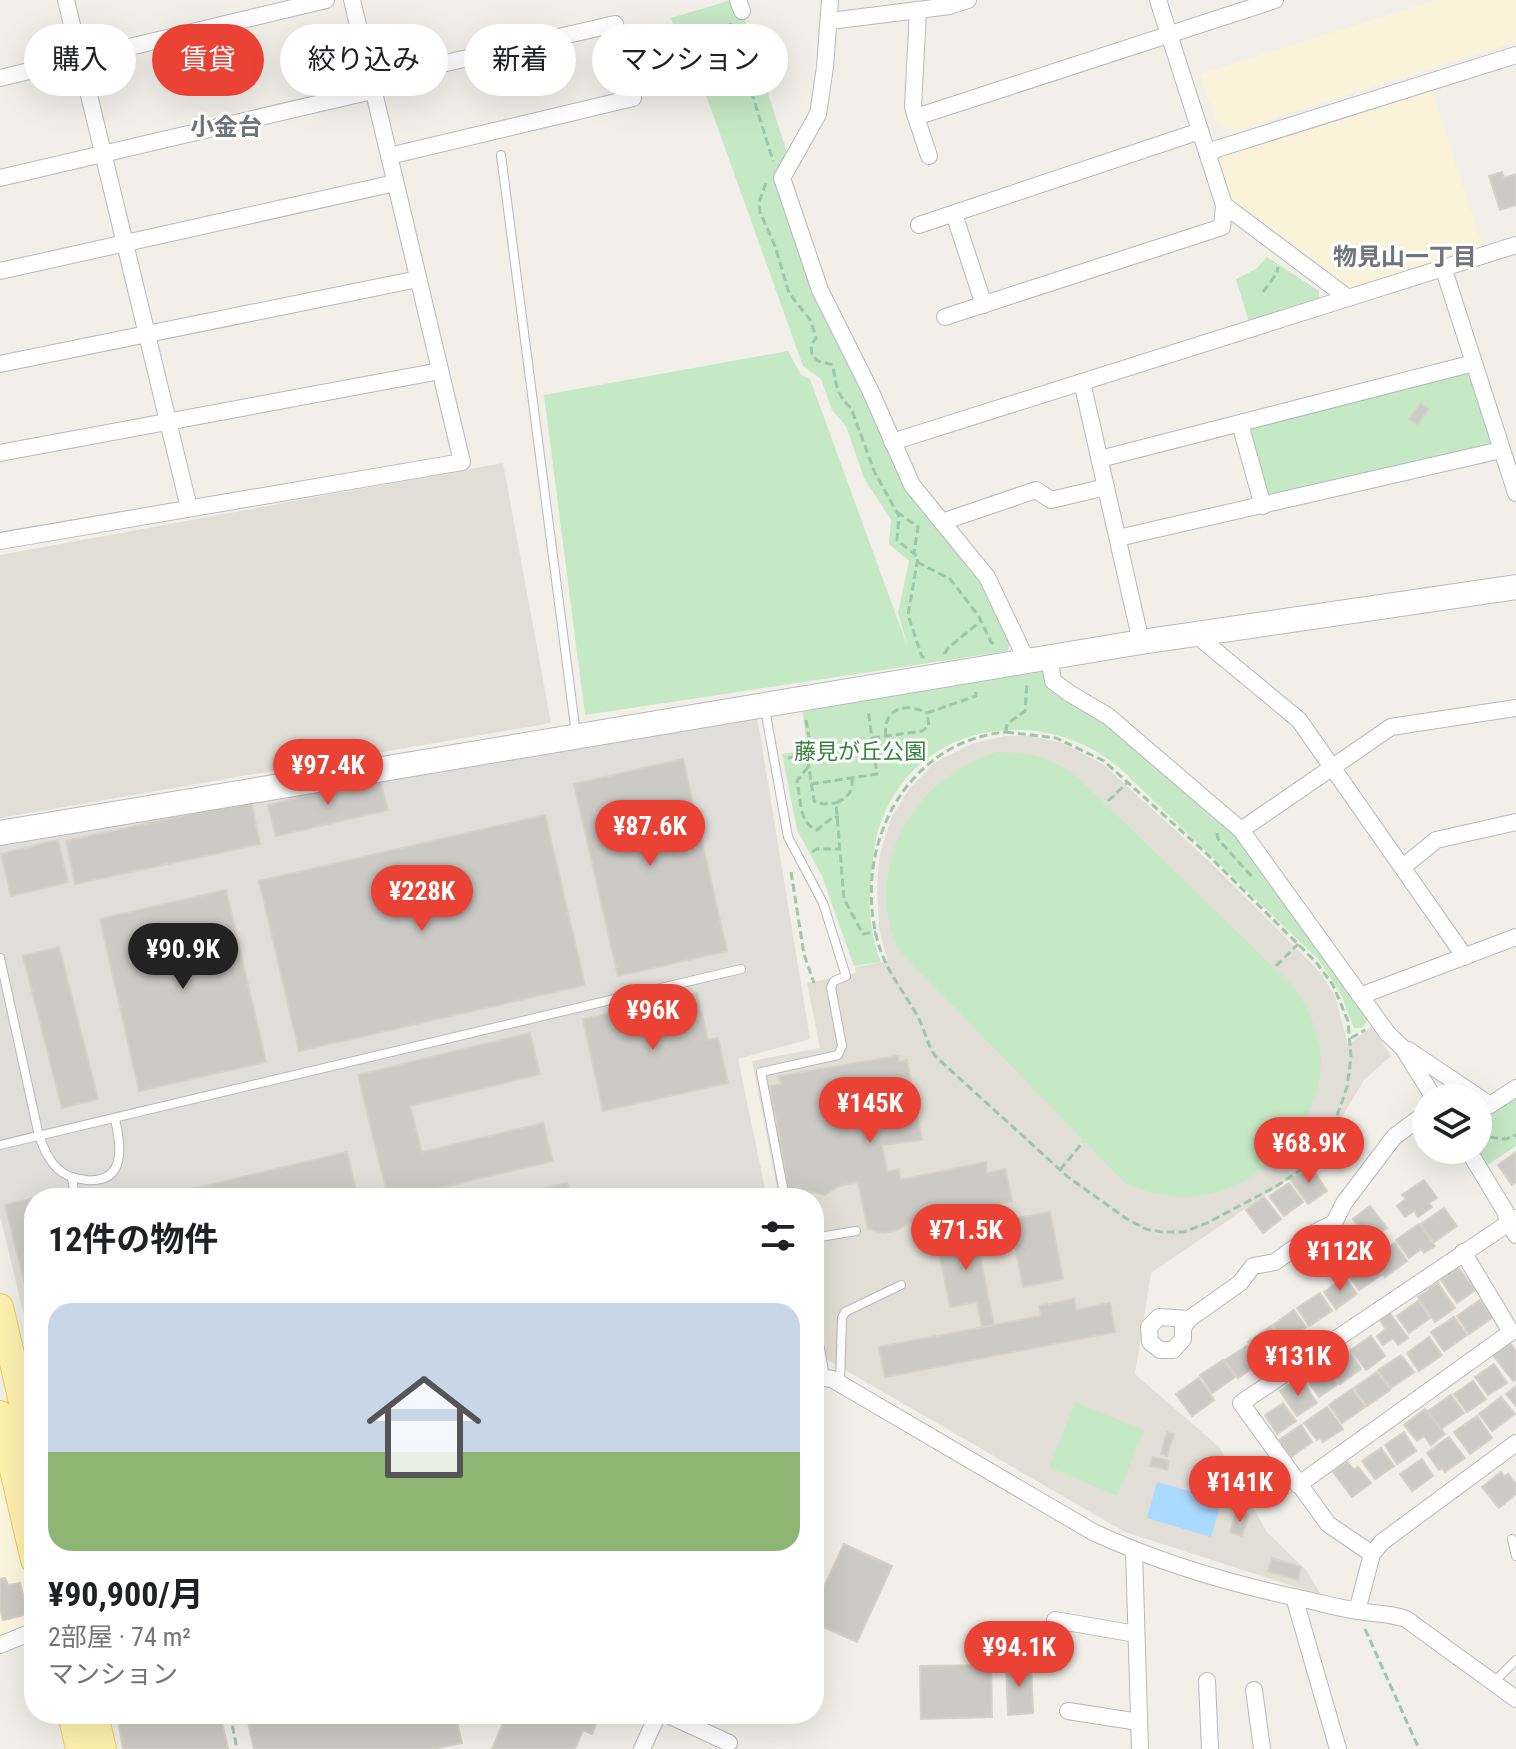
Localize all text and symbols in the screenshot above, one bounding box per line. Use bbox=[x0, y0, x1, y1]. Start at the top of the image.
chip: 購入 bbox=[24, 24, 136, 96]
chip: 賃貸 bbox=[152, 24, 264, 96]
chip: 絞り込み bbox=[280, 24, 448, 96]
chip: 新着 bbox=[464, 24, 576, 96]
chip: マンション bbox=[592, 24, 788, 96]
district label: 小金台 bbox=[190, 113, 262, 141]
district label: 物見山一丁目 bbox=[1333, 243, 1477, 271]
pin: ¥97.4K bbox=[263, 739, 393, 807]
park label: 藤見が丘公園 bbox=[794, 739, 926, 764]
text: ¥97.4K bbox=[291, 750, 365, 780]
pin: ¥87.6K bbox=[585, 800, 715, 868]
text: ¥87.6K bbox=[613, 811, 687, 841]
pin: ¥228K bbox=[366, 865, 478, 933]
text: ¥228K bbox=[389, 876, 455, 906]
pin: ¥90.9K bbox=[118, 923, 248, 991]
text: ¥90.9K bbox=[146, 934, 220, 964]
pin: ¥96K bbox=[606, 984, 700, 1052]
text: ¥96K bbox=[626, 995, 680, 1025]
pin: ¥145K bbox=[814, 1077, 926, 1145]
map controls bbox=[1412, 1084, 1492, 1164]
button: layers bbox=[1412, 1084, 1492, 1164]
text: ¥145K bbox=[837, 1088, 903, 1118]
pin: ¥68.9K bbox=[1244, 1117, 1374, 1185]
text: ¥68.9K bbox=[1272, 1128, 1346, 1158]
pin: ¥71.5K bbox=[901, 1204, 1031, 1272]
icon: filters bbox=[756, 1214, 800, 1258]
text: ¥71.5K bbox=[929, 1215, 1003, 1245]
text: 12件の物件 bbox=[48, 1219, 218, 1259]
pin: ¥112K bbox=[1284, 1225, 1396, 1293]
text: ¥112K bbox=[1307, 1236, 1373, 1266]
pin: ¥131K bbox=[1242, 1330, 1354, 1398]
text: ¥131K bbox=[1265, 1341, 1331, 1371]
icon: home bbox=[352, 1355, 496, 1499]
pin: ¥141K bbox=[1184, 1456, 1296, 1524]
text: ¥141K bbox=[1207, 1467, 1273, 1497]
text: ¥90,900/月 bbox=[48, 1574, 204, 1614]
pin: ¥94.1K bbox=[954, 1621, 1084, 1689]
text: 2部屋 · 74 m² bbox=[48, 1622, 191, 1652]
text: ¥94.1K bbox=[982, 1632, 1056, 1662]
text: マンション bbox=[48, 1659, 178, 1689]

